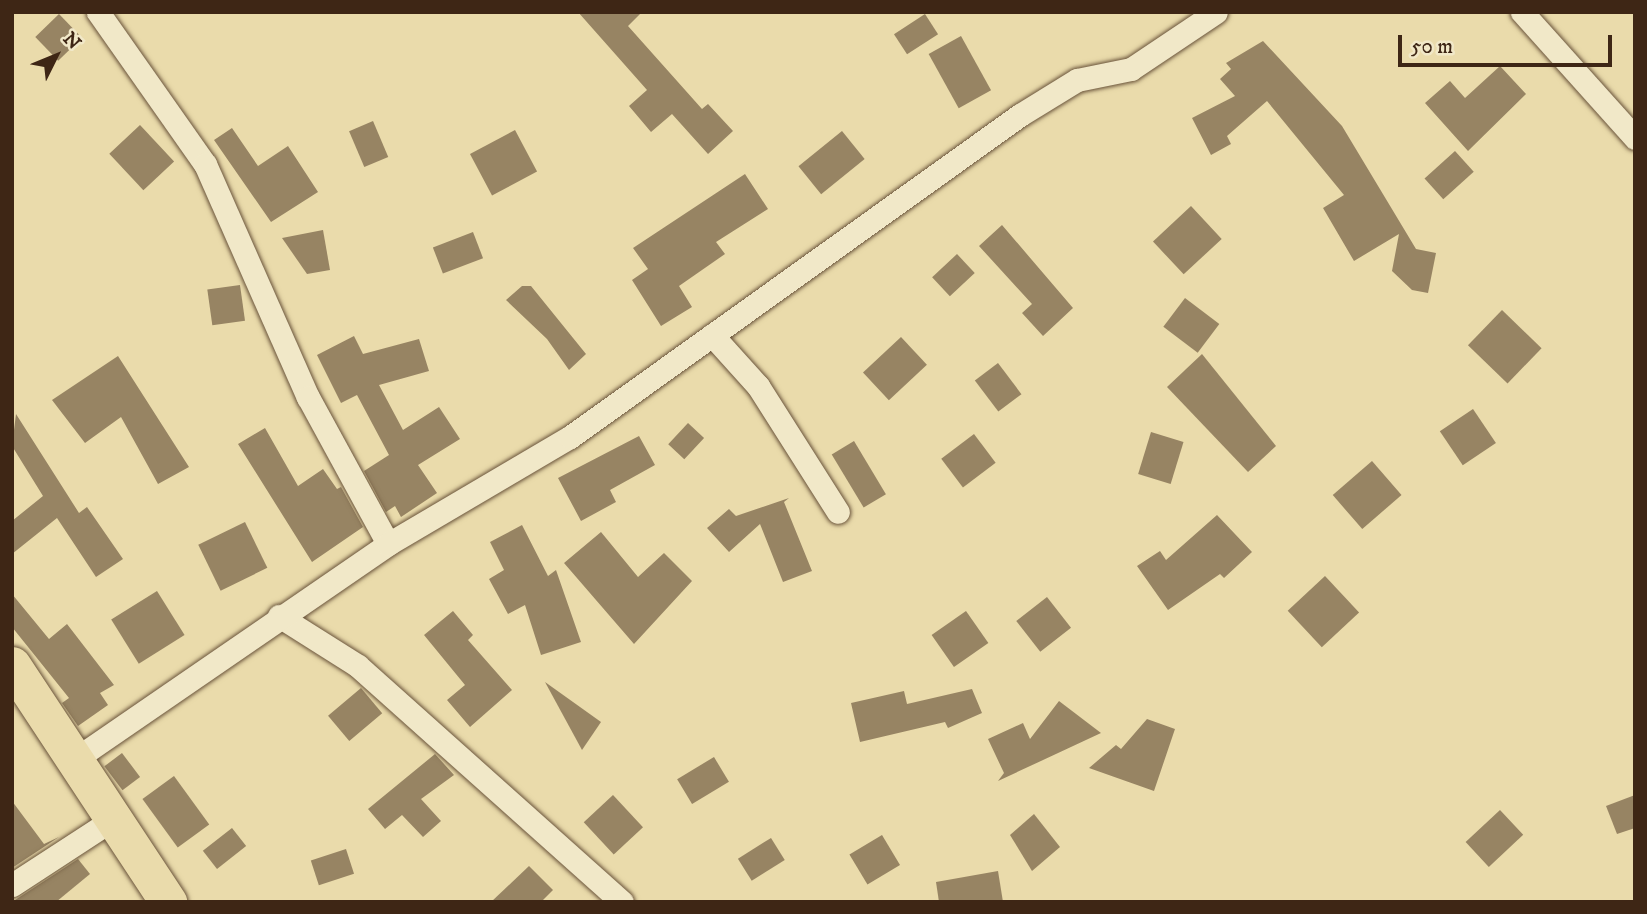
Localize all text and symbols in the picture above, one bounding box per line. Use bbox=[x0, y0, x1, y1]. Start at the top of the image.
north arrow bbox=[21, 21, 91, 91]
scale bar bbox=[1402, 21, 1616, 65]
text: N bbox=[58, 28, 85, 55]
text: 50 m bbox=[1411, 34, 1453, 60]

